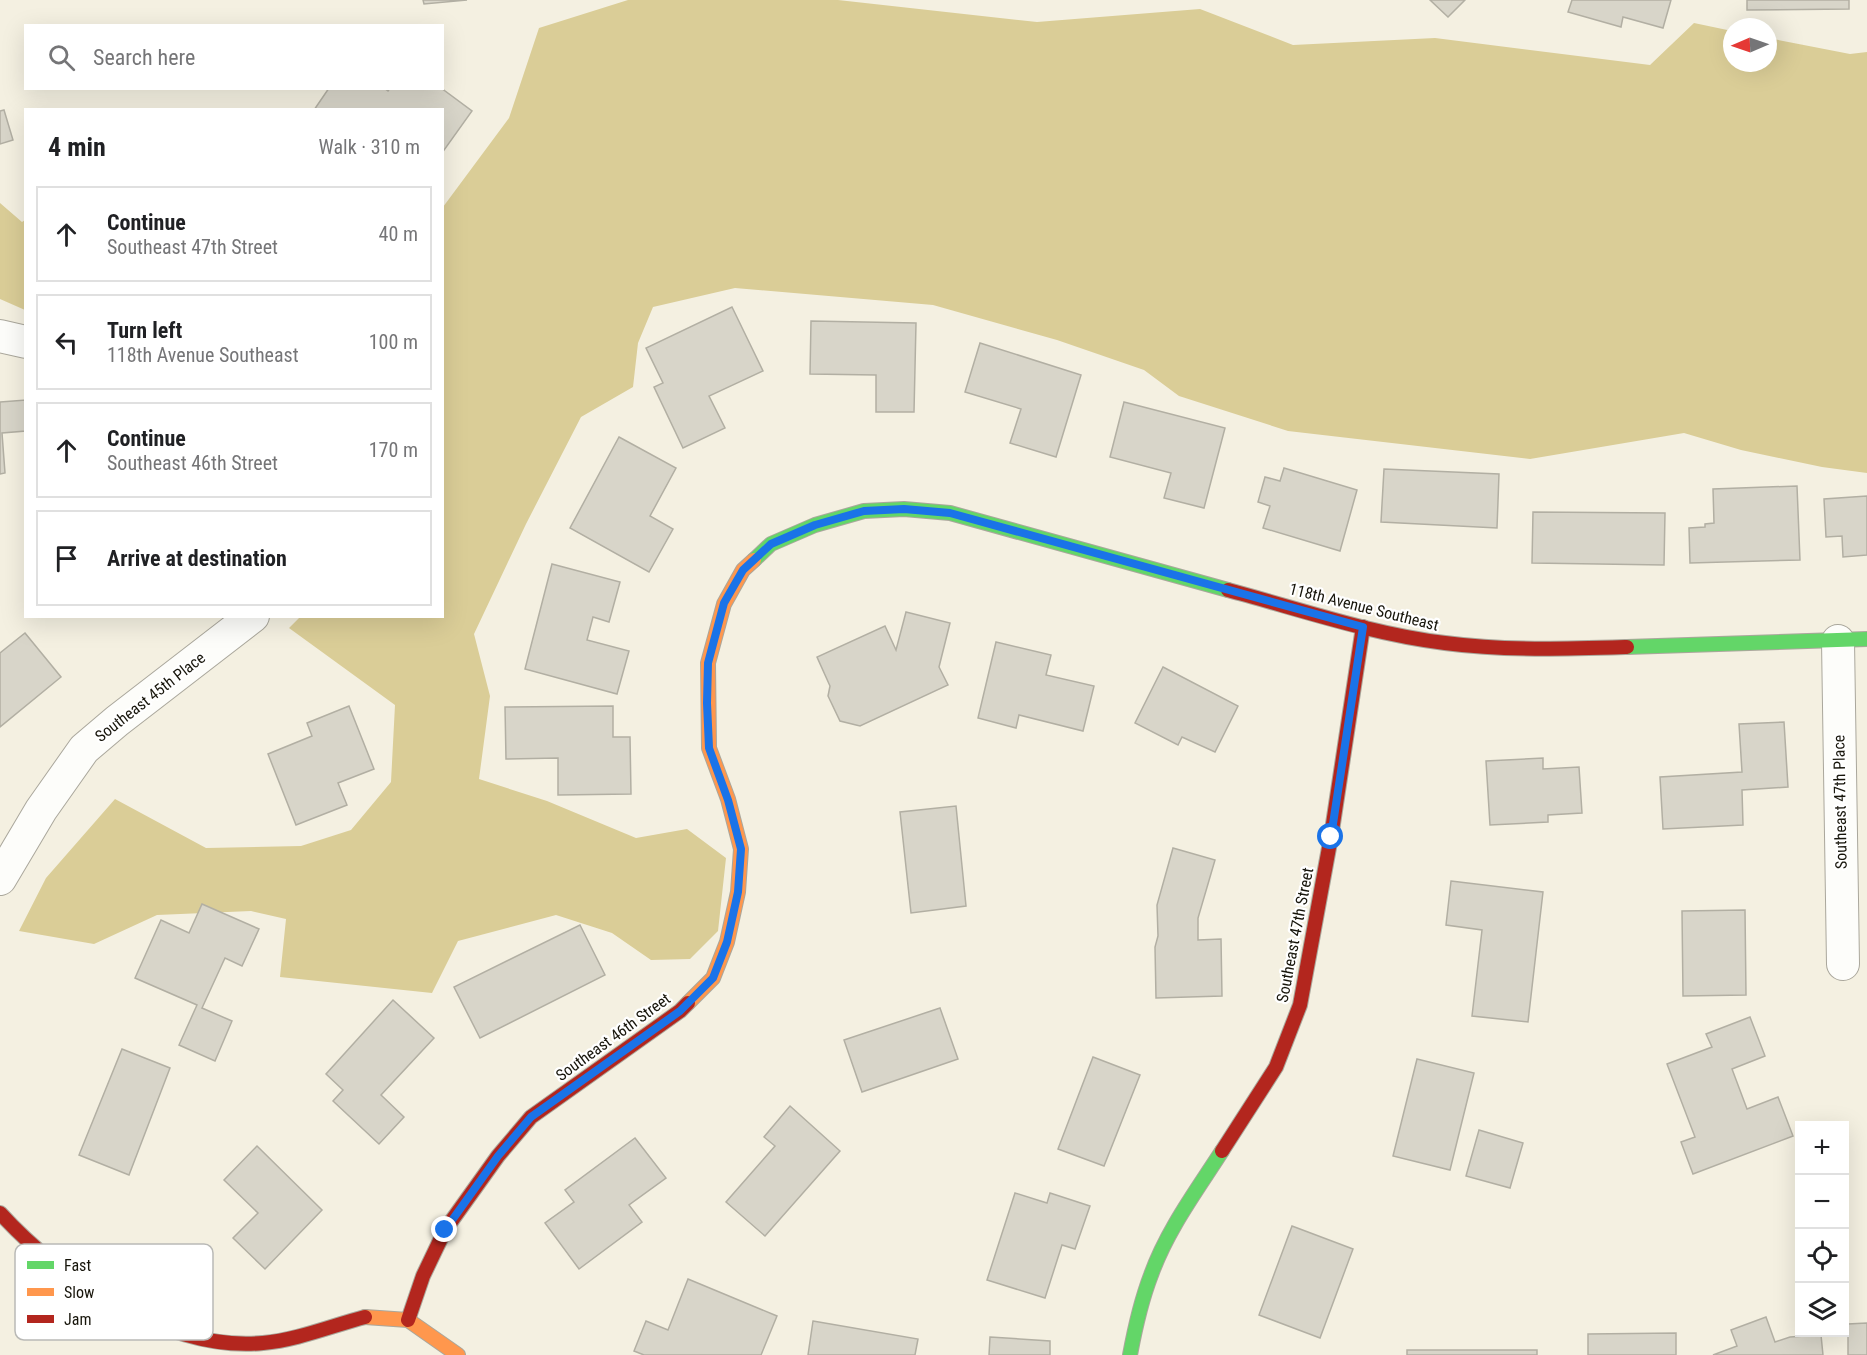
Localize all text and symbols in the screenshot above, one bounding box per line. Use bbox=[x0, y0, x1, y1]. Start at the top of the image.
north arrow bbox=[1723, 18, 1777, 72]
search box bbox=[24, 24, 444, 90]
icon: search bbox=[45, 41, 78, 74]
text: Search here bbox=[93, 45, 195, 70]
text: 4 min bbox=[48, 132, 106, 162]
text: Walk · 310 m bbox=[319, 135, 420, 159]
text: Continue bbox=[107, 210, 186, 235]
icon: ahead bbox=[50, 218, 83, 251]
text: 40 m bbox=[379, 222, 418, 246]
text: Southeast 47th Street bbox=[107, 235, 278, 259]
text: Turn left bbox=[107, 318, 182, 343]
icon: left bbox=[50, 326, 83, 359]
text: 100 m bbox=[369, 330, 418, 354]
text: 118th Avenue Southeast bbox=[107, 343, 299, 367]
text: Continue bbox=[107, 426, 186, 451]
icon: ahead bbox=[50, 434, 83, 467]
text: 170 m bbox=[369, 438, 418, 462]
text: Southeast 46th Street bbox=[107, 451, 278, 475]
icon: arrive bbox=[50, 542, 83, 575]
text: Arrive at destination bbox=[107, 546, 287, 571]
street label: 118th Avenue Southeast bbox=[1287, 579, 1441, 635]
street label: Southeast 45th Place bbox=[91, 648, 209, 746]
street label: Southeast 47th Place bbox=[1829, 735, 1851, 869]
route start bbox=[1317, 823, 1343, 849]
street label: Southeast 47th Street bbox=[1273, 866, 1317, 1004]
street label: Southeast 46th Street bbox=[552, 989, 674, 1085]
map controls bbox=[1795, 1121, 1849, 1337]
button: + bbox=[1795, 1121, 1849, 1175]
button: − bbox=[1795, 1175, 1849, 1229]
route end bbox=[431, 1216, 457, 1242]
button: locate bbox=[1795, 1229, 1849, 1283]
legend bbox=[15, 1244, 213, 1340]
text: Fast bbox=[64, 1256, 91, 1275]
text: Slow bbox=[64, 1283, 94, 1302]
button: layers bbox=[1795, 1283, 1849, 1337]
text: Jam bbox=[64, 1310, 91, 1329]

